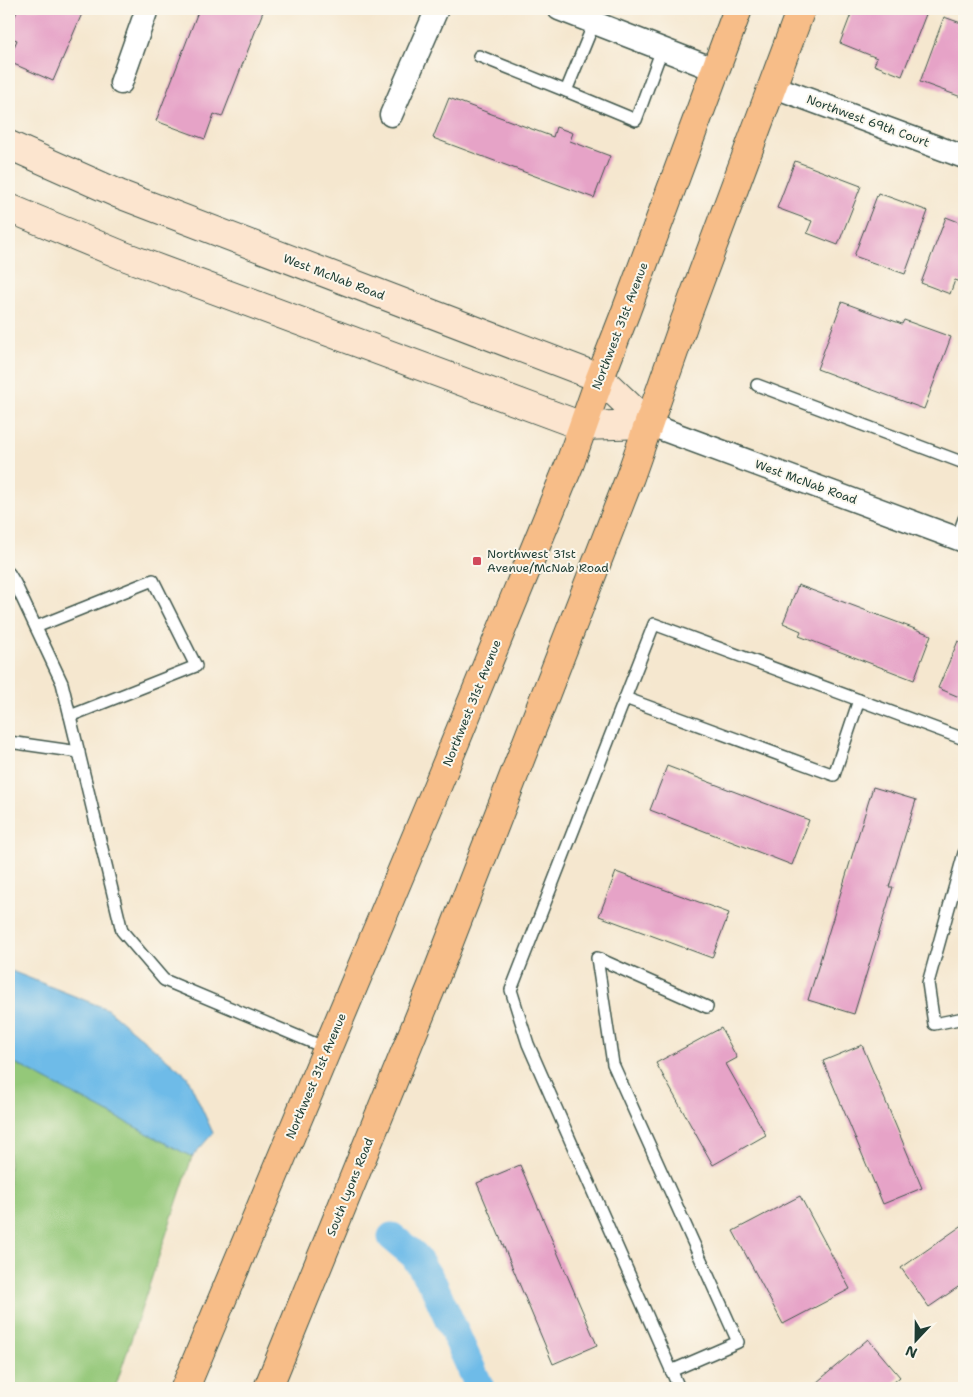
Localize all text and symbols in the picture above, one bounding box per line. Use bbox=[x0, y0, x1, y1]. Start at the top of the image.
street label: Northwest 69th Court bbox=[804, 91, 932, 151]
street label: West McNab Road bbox=[281, 250, 388, 304]
street label: Northwest 31st Avenue bbox=[588, 260, 652, 392]
street label: West McNab Road bbox=[753, 456, 860, 508]
place label: Northwest 31st Avenue/McNab Road bbox=[487, 546, 609, 576]
marker: Northwest 31st Avenue/McNab Road bbox=[471, 555, 483, 567]
street label: Northwest 31st Avenue bbox=[439, 637, 505, 769]
street label: Northwest 31st Avenue bbox=[282, 1010, 350, 1141]
street label: South Lyons Road bbox=[323, 1135, 377, 1239]
north arrow bbox=[890, 1314, 940, 1364]
text: N bbox=[903, 1342, 920, 1362]

